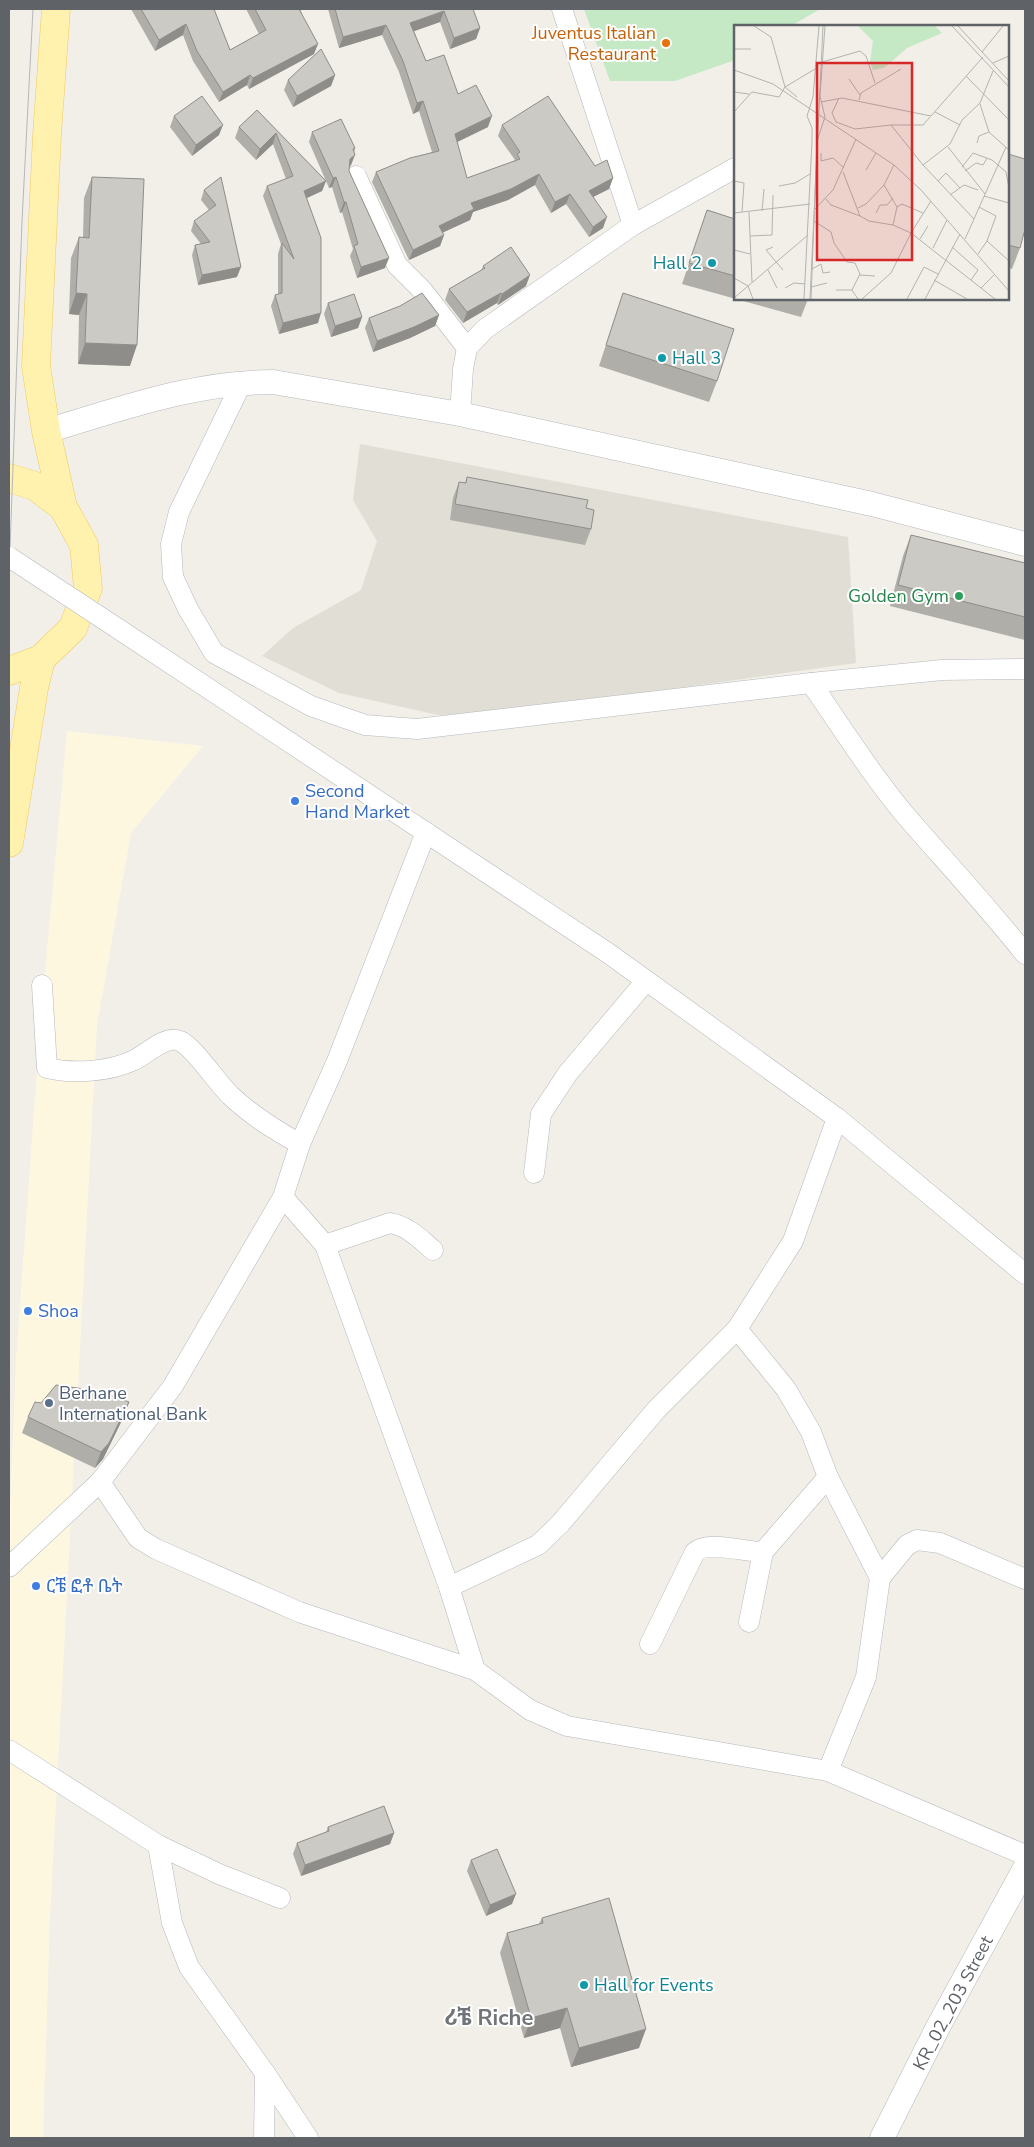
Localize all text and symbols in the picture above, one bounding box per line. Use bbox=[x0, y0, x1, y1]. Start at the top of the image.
place label: Juventus Italian Restaurant bbox=[531, 21, 657, 66]
inset map bbox=[734, 25, 1009, 300]
marker: Juventus Italian Restaurant bbox=[660, 37, 672, 49]
place label: Hall 2 bbox=[653, 251, 702, 275]
marker: Hall 2 bbox=[706, 257, 718, 269]
place label: Hall 3 bbox=[672, 346, 721, 370]
marker: Hall 3 bbox=[656, 352, 668, 364]
place label: Golden Gym bbox=[848, 584, 949, 608]
marker: Golden Gym bbox=[953, 590, 965, 602]
place label: Second Hand Market bbox=[305, 779, 410, 824]
marker: Second Hand Market bbox=[289, 795, 301, 807]
place label: Shoa bbox=[38, 1299, 79, 1323]
marker: Shoa bbox=[22, 1305, 34, 1317]
place label: Berhane International Bank bbox=[59, 1381, 208, 1426]
marker: Berhane International Bank bbox=[43, 1397, 55, 1409]
place label: ርቼ ፎቶ ቤት bbox=[46, 1574, 123, 1598]
marker: ርቼ ፎቶ ቤት bbox=[30, 1580, 42, 1592]
street label: KR_02_203 Street bbox=[907, 1931, 999, 2074]
place label: Hall for Events bbox=[594, 1973, 714, 1997]
marker: Hall for Events bbox=[578, 1979, 590, 1991]
district label: ሪቼ Riche bbox=[445, 2003, 533, 2033]

